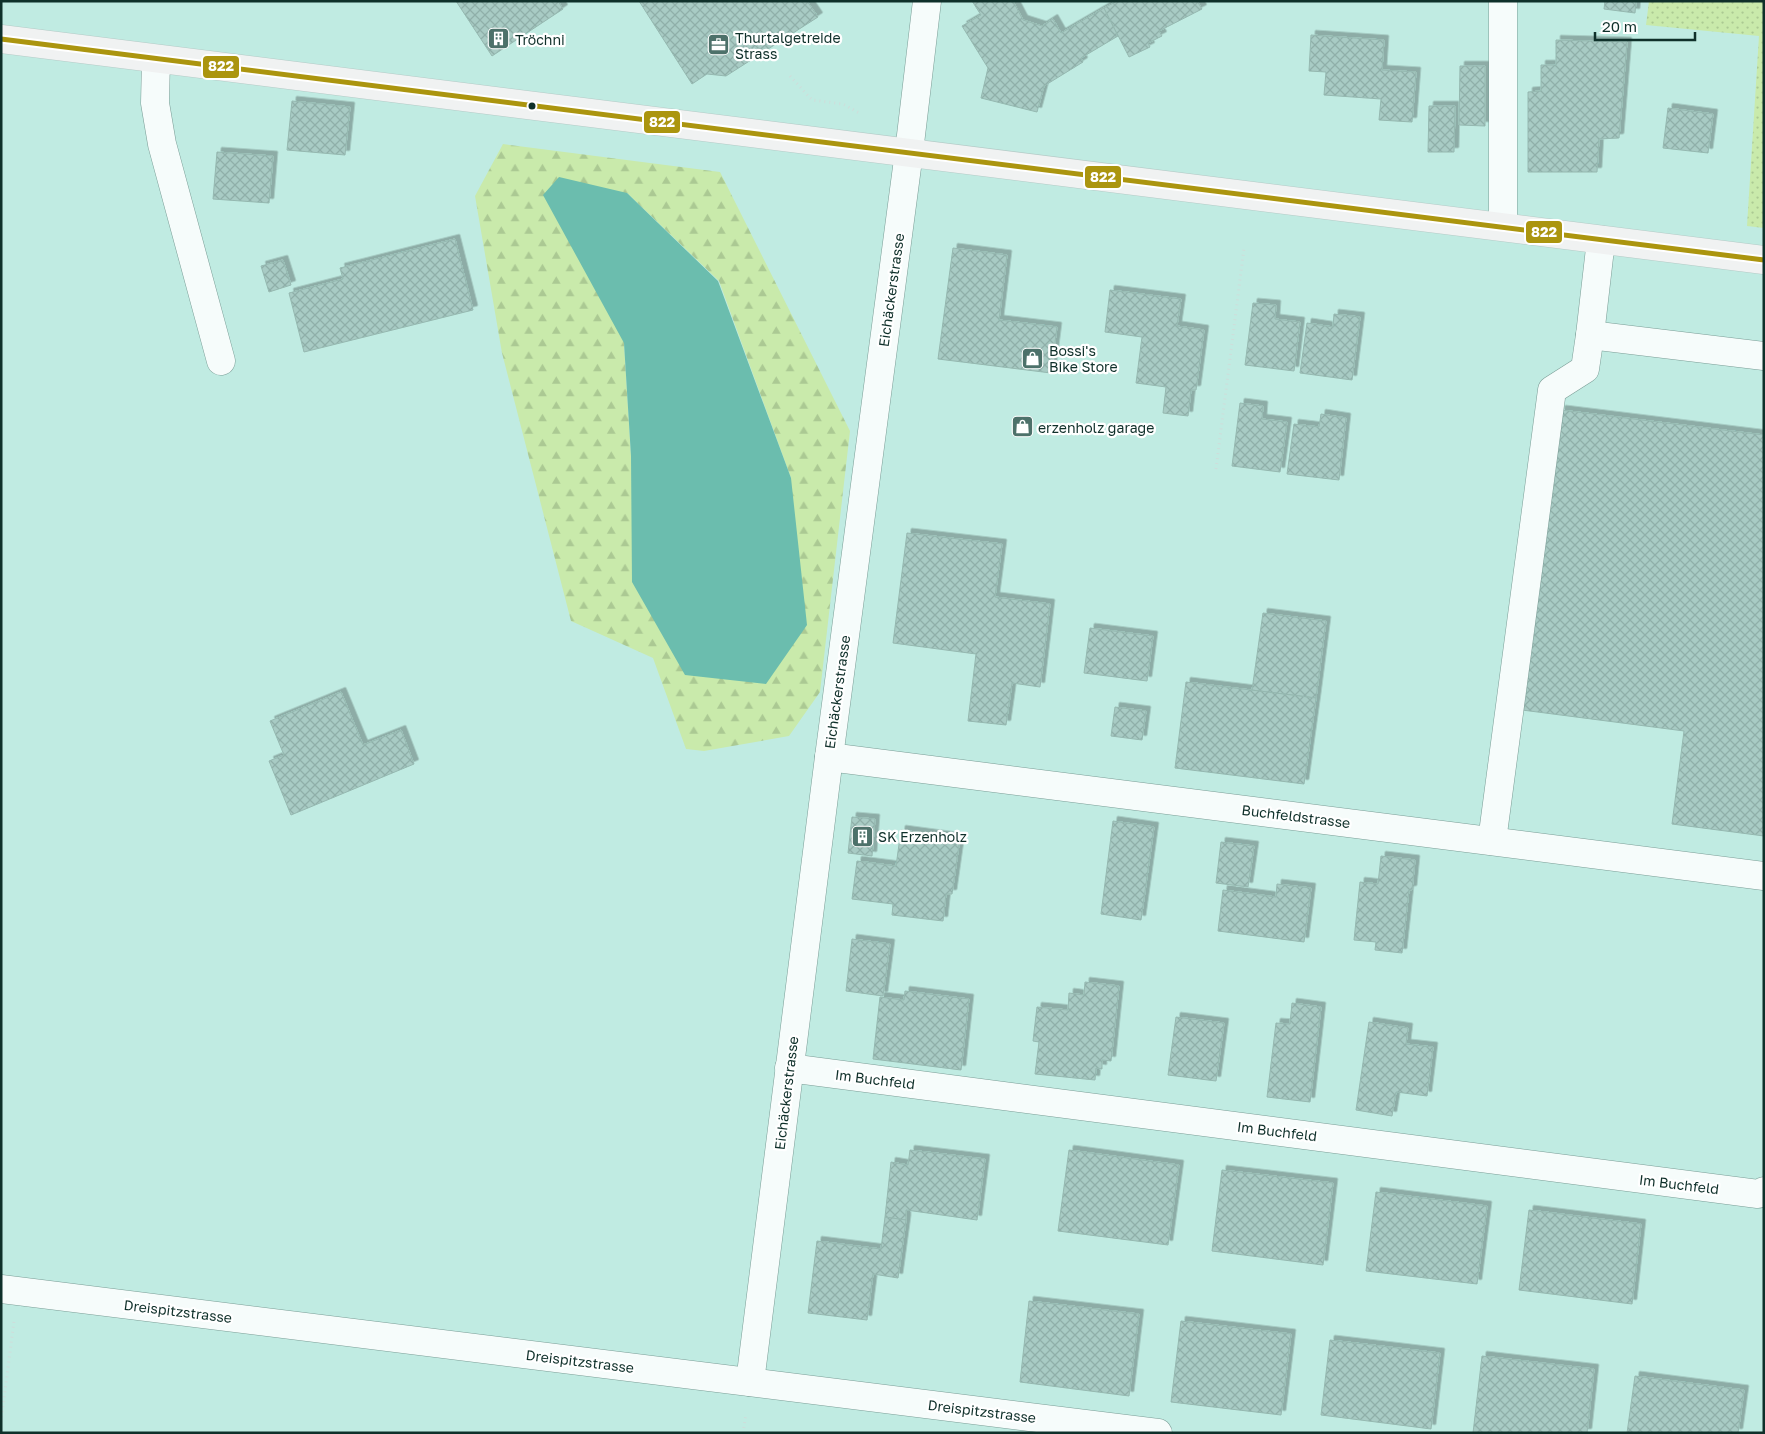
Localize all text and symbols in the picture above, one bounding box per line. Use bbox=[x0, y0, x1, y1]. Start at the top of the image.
scale bar bbox=[1595, 10, 1695, 42]
text: 20 m bbox=[1602, 17, 1637, 35]
building icon: Tröchni bbox=[487, 27, 511, 51]
place label: Thurtalgetreide Strass bbox=[735, 29, 841, 62]
place label: Tröchni bbox=[515, 31, 565, 48]
office icon: Thurtalgetreide Strass bbox=[707, 33, 731, 57]
line badge: 822 bbox=[202, 55, 240, 79]
text: 822 bbox=[208, 57, 234, 74]
unlabelled marker bbox=[527, 101, 537, 111]
line badge: 822 bbox=[643, 110, 681, 134]
text: 822 bbox=[649, 113, 675, 130]
line badge: 822 bbox=[1084, 165, 1122, 189]
text: 822 bbox=[1090, 168, 1116, 185]
line badge: 822 bbox=[1525, 220, 1563, 244]
text: 822 bbox=[1531, 223, 1557, 240]
street label: Eichäckerstrasse bbox=[875, 232, 907, 348]
place label: Bossi's Bike Store bbox=[1049, 342, 1118, 375]
shop icon: Bossi's Bike Store bbox=[1021, 346, 1045, 370]
shop icon: erzenholz garage bbox=[1010, 415, 1034, 439]
place label: erzenholz garage bbox=[1038, 419, 1154, 436]
street label: Eichäckerstrasse bbox=[821, 634, 853, 750]
street label: Buchfeldstrasse bbox=[1241, 801, 1351, 831]
building icon: SK Erzenholz bbox=[850, 824, 874, 848]
place label: SK Erzenholz bbox=[878, 828, 967, 845]
street label: Eichäckerstrasse bbox=[771, 1035, 801, 1151]
street label: Im Buchfeld bbox=[834, 1066, 916, 1092]
street label: Im Buchfeld bbox=[1236, 1118, 1318, 1144]
street label: Im Buchfeld bbox=[1638, 1171, 1720, 1197]
street label: Dreispitzstrasse bbox=[123, 1296, 233, 1326]
street label: Dreispitzstrasse bbox=[525, 1346, 635, 1376]
street label: Dreispitzstrasse bbox=[927, 1396, 1037, 1426]

